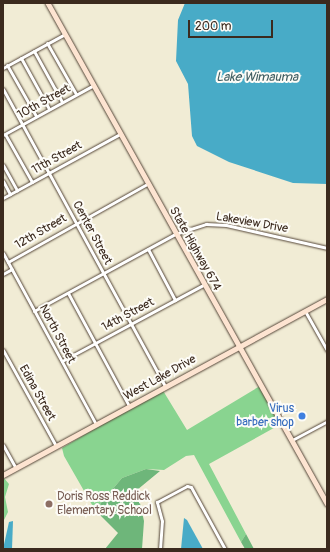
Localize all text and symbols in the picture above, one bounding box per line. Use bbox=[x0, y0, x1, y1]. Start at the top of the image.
scale bar bbox=[190, 12, 275, 38]
text: 200 m bbox=[195, 19, 231, 34]
water label: Lake Wimauma bbox=[216, 69, 298, 85]
street label: 10th Street bbox=[15, 82, 73, 122]
street label: 11th Street bbox=[29, 138, 85, 178]
street label: Center Street bbox=[69, 199, 115, 267]
street label: State Highway 674 bbox=[166, 205, 224, 293]
street label: Lakeview Drive bbox=[215, 210, 289, 236]
street label: 12th Street bbox=[13, 212, 69, 252]
street label: 14th Street bbox=[99, 295, 157, 335]
street label: North Street bbox=[36, 302, 78, 366]
street label: West Lake Drive bbox=[121, 352, 199, 404]
street label: Edina Street bbox=[16, 363, 58, 423]
place label: Virus barber shop bbox=[236, 402, 294, 430]
marker: Virus barber shop bbox=[297, 411, 307, 421]
place label: Doris Ross Reddick Elementary School bbox=[57, 490, 152, 518]
marker: Doris Ross Reddick Elementary School bbox=[44, 499, 54, 509]

